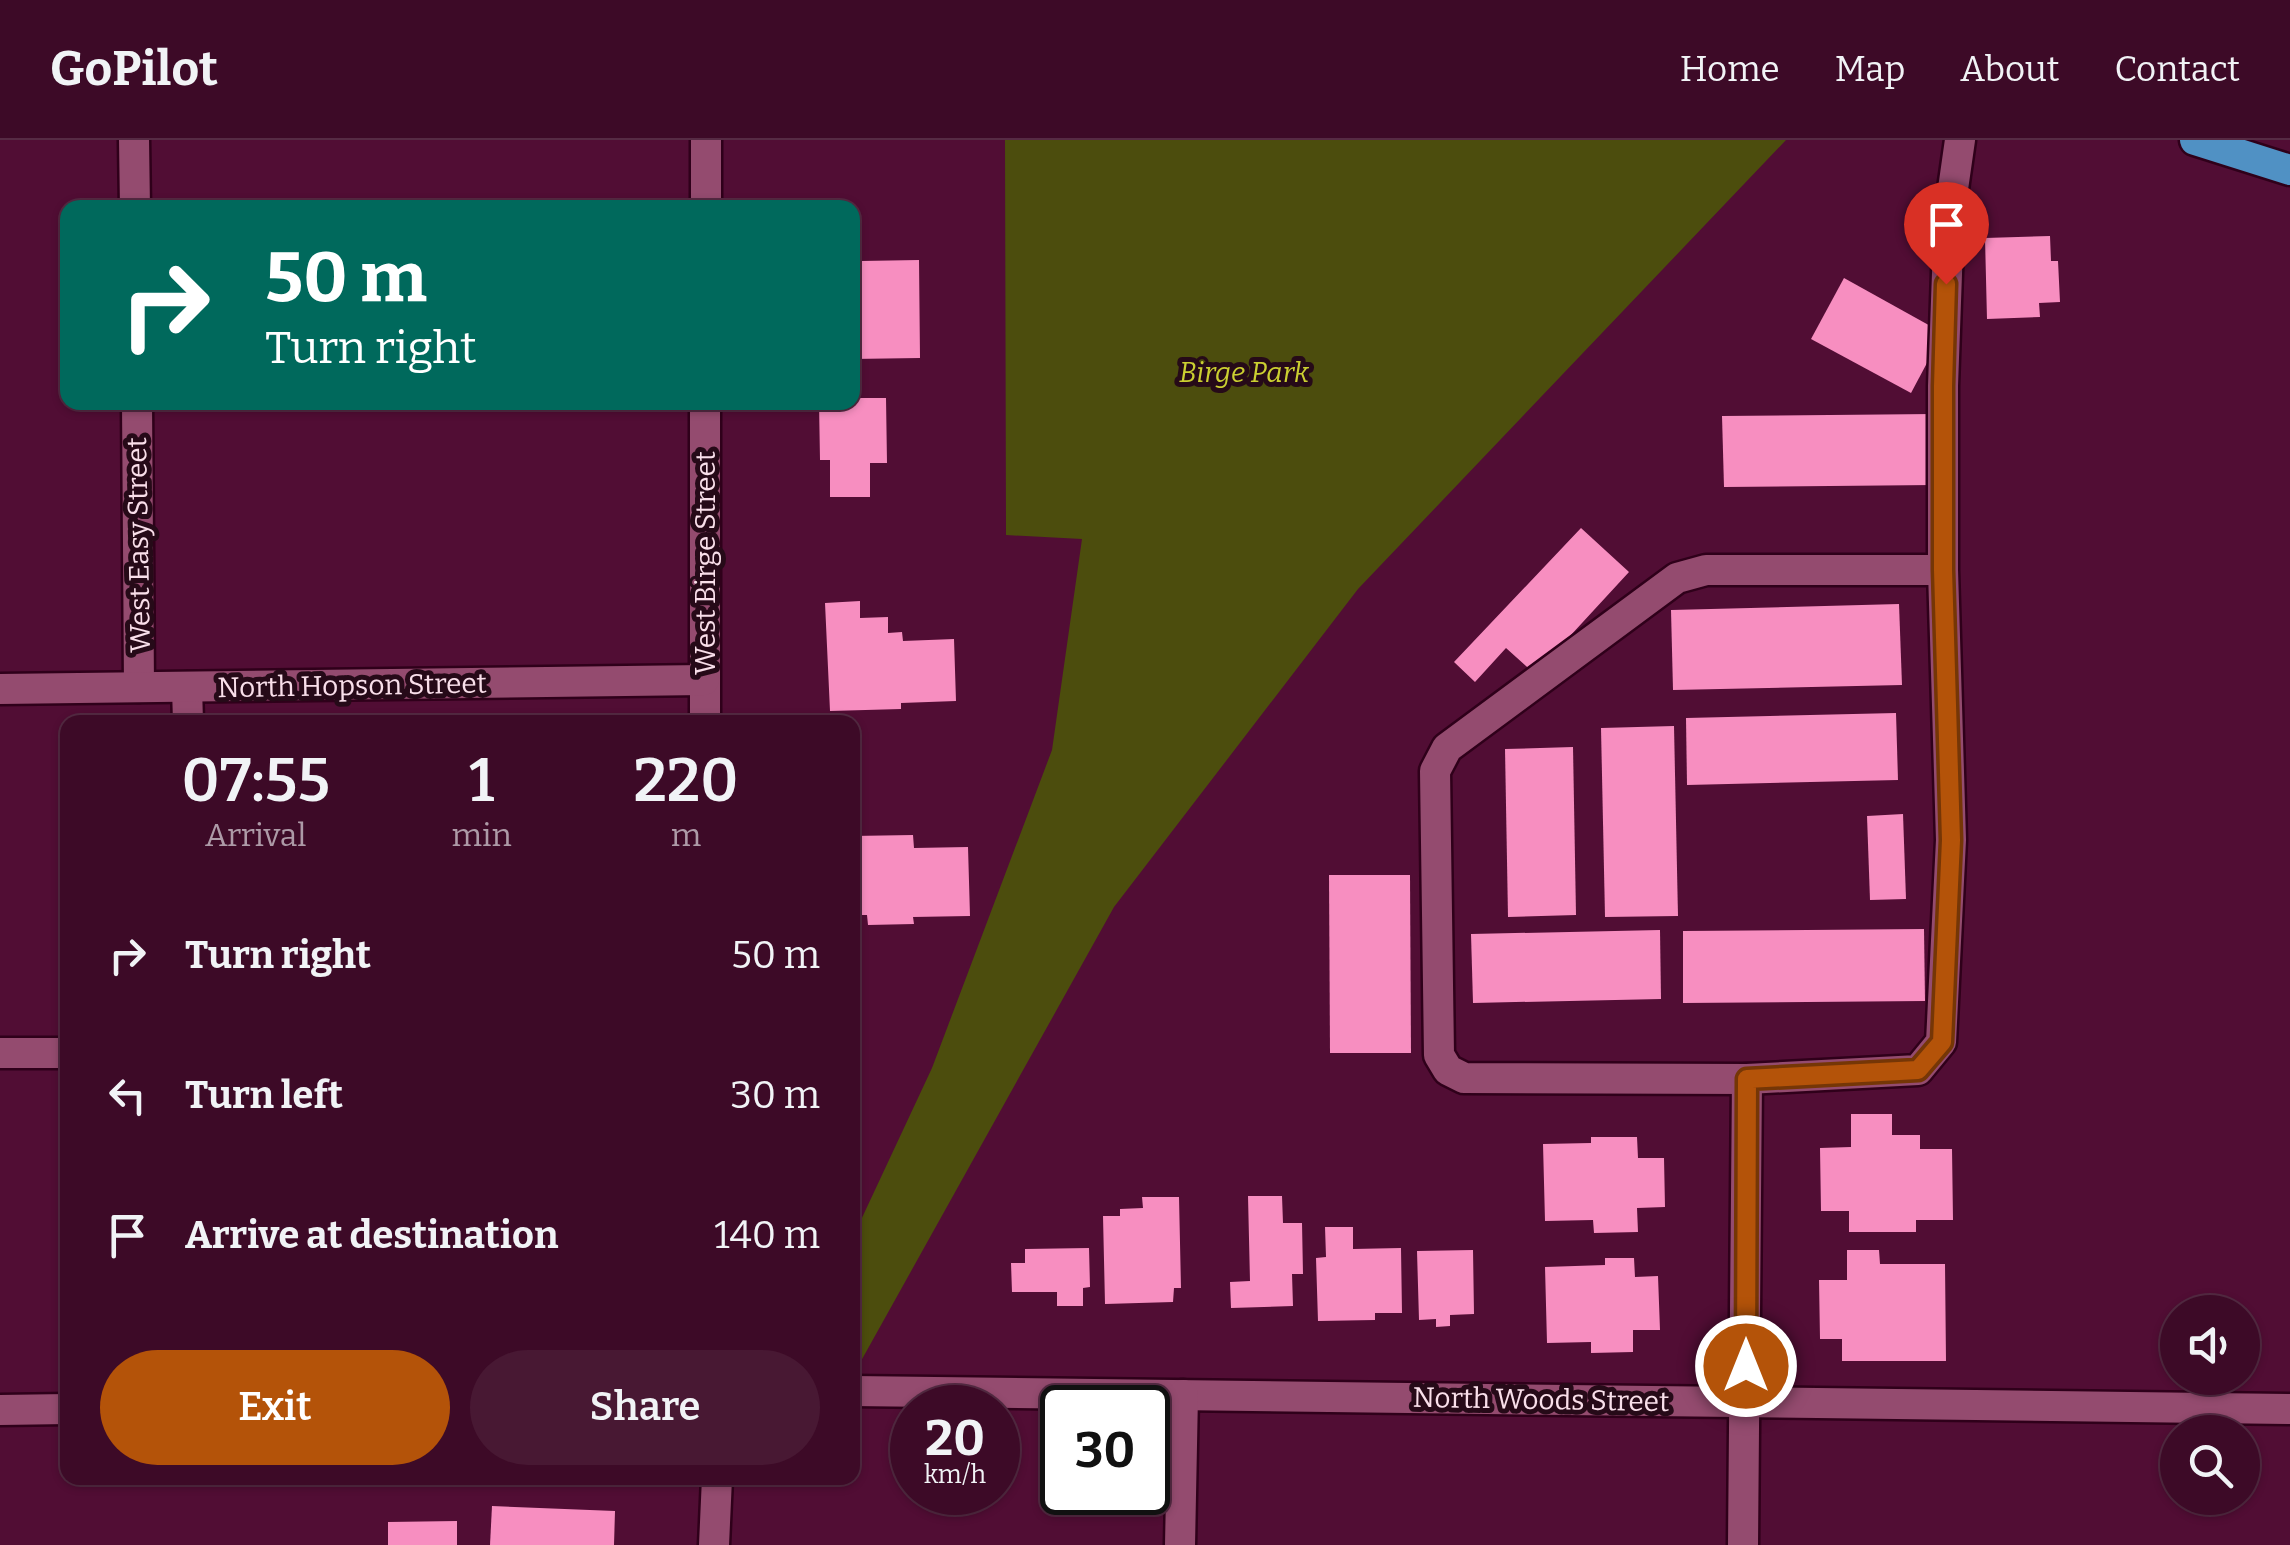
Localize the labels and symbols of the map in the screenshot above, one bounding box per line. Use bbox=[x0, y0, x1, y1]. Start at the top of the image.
pin bbox=[1904, 182, 1989, 285]
park label: Birge Park bbox=[1179, 356, 1310, 389]
street label: West Easy Street bbox=[120, 437, 157, 653]
street label: West Birge Street bbox=[689, 451, 722, 675]
street label: North Hopson Street bbox=[217, 667, 487, 704]
position arrow bbox=[1694, 1314, 1798, 1418]
street label: North Woods Street bbox=[1412, 1381, 1670, 1418]
speed limit sign: 30 bbox=[1040, 1385, 1170, 1515]

